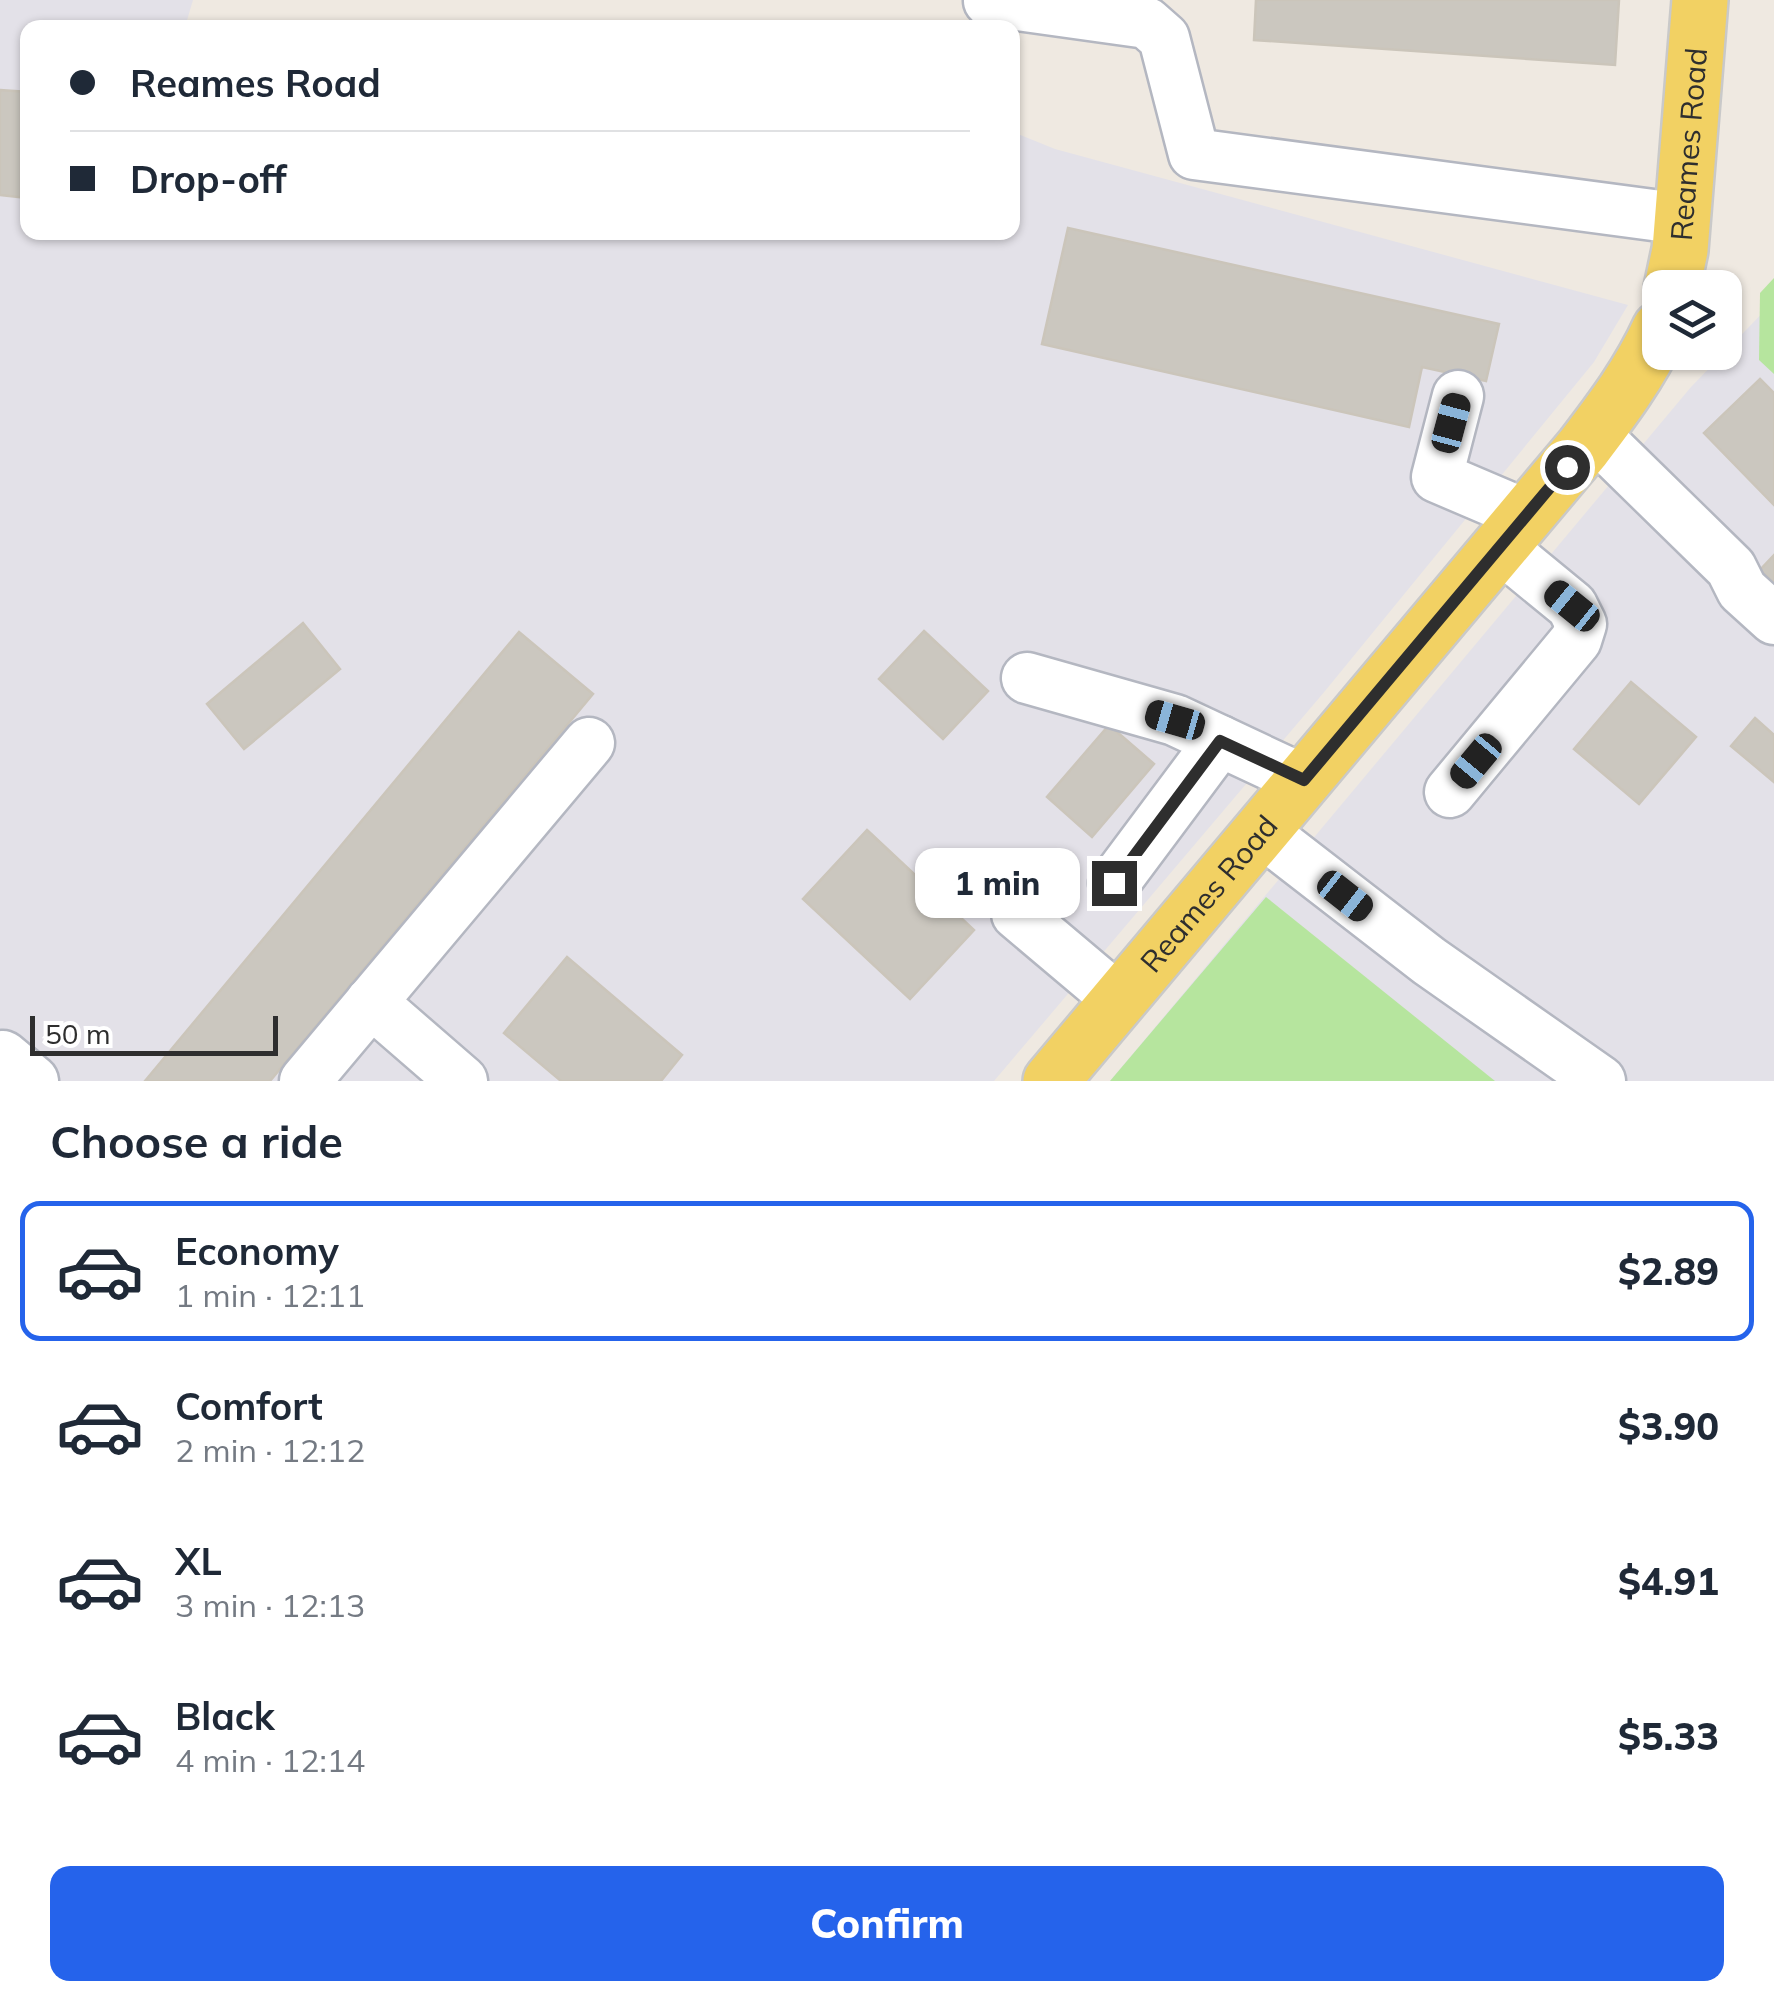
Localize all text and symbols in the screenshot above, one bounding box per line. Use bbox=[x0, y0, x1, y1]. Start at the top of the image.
street label: Reames Road bbox=[1662, 46, 1715, 242]
text: Reames Road bbox=[130, 59, 381, 107]
text: Drop-off bbox=[130, 155, 287, 203]
map controls bbox=[1642, 270, 1742, 370]
button: layers bbox=[1642, 270, 1742, 370]
car bbox=[1429, 390, 1473, 456]
route start bbox=[1545, 445, 1590, 490]
car bbox=[1539, 575, 1605, 637]
car bbox=[1142, 697, 1208, 743]
car bbox=[1445, 728, 1507, 794]
street label: Reames Road bbox=[1132, 807, 1285, 980]
callout: 1 min bbox=[914, 848, 1079, 918]
route end bbox=[1092, 861, 1137, 906]
text: 1 min bbox=[955, 863, 1040, 903]
car bbox=[1312, 866, 1378, 926]
scale bar bbox=[30, 1011, 278, 1056]
text: 50 m bbox=[45, 1016, 111, 1051]
text: Choose a ride bbox=[50, 1113, 343, 1169]
icon: car bbox=[55, 1226, 145, 1316]
text: Economy bbox=[175, 1227, 339, 1275]
text: $2.89 bbox=[1618, 1247, 1719, 1295]
text: 1 min · 12:11 bbox=[175, 1275, 365, 1315]
icon: car bbox=[55, 1381, 145, 1471]
text: Comfort bbox=[175, 1382, 323, 1430]
text: $3.90 bbox=[1618, 1402, 1719, 1450]
text: 2 min · 12:12 bbox=[175, 1430, 365, 1470]
icon: car bbox=[55, 1536, 145, 1626]
text: XL bbox=[175, 1537, 222, 1585]
text: $4.91 bbox=[1618, 1557, 1719, 1605]
text: 3 min · 12:13 bbox=[175, 1585, 365, 1625]
icon: car bbox=[55, 1691, 145, 1781]
text: Black bbox=[175, 1692, 275, 1740]
text: $5.33 bbox=[1618, 1712, 1719, 1760]
text: 4 min · 12:14 bbox=[175, 1740, 365, 1780]
button: Confirm bbox=[50, 1866, 1724, 1981]

